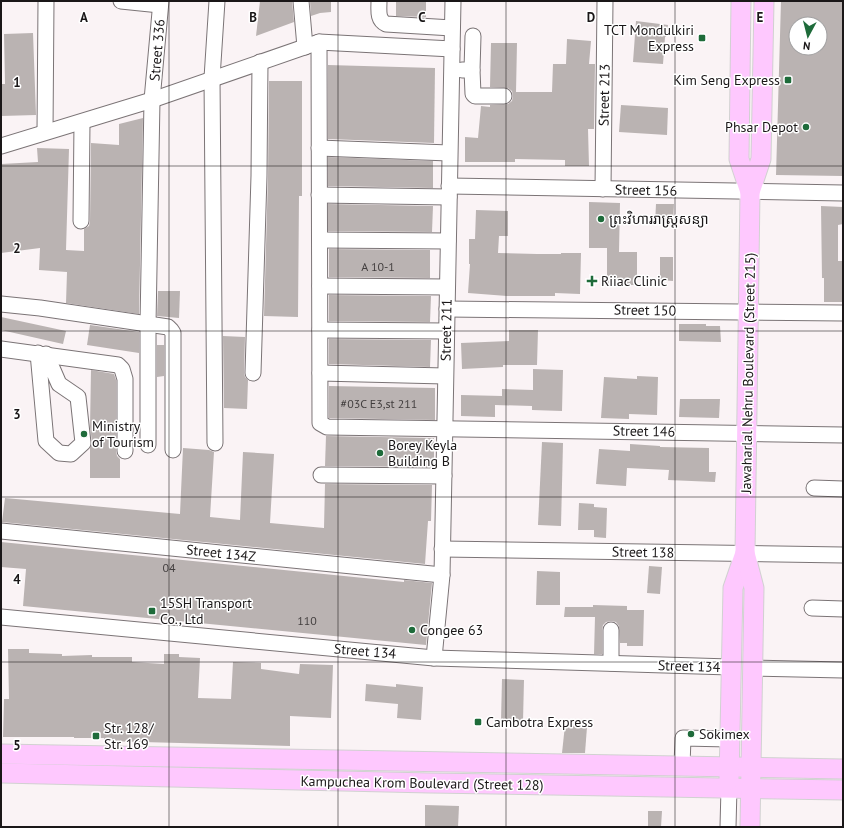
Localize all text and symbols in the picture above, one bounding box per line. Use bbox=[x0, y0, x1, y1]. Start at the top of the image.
text: A bbox=[80, 9, 88, 26]
text: B bbox=[249, 9, 257, 26]
text: C bbox=[418, 9, 426, 26]
text: D bbox=[587, 9, 595, 26]
text: E bbox=[757, 9, 764, 26]
north arrow bbox=[788, 16, 828, 56]
street label: Street 336 bbox=[145, 18, 169, 82]
place label: TCT Mondulkiri Express bbox=[604, 21, 694, 55]
marker: TCT Mondulkiri Express bbox=[697, 33, 707, 43]
text: N bbox=[802, 39, 811, 53]
street label: Street 213 bbox=[594, 64, 614, 126]
place label: Kim Seng Express bbox=[673, 71, 780, 89]
text: 1 bbox=[13, 74, 21, 91]
marker: Kim Seng Express bbox=[783, 75, 793, 85]
place label: Phsar Depot bbox=[725, 118, 798, 136]
marker: Phsar Depot bbox=[801, 122, 811, 132]
street label: Street 156 bbox=[615, 180, 677, 200]
place label: ព្រះវិហាររាស្ត្រសន្យា bbox=[609, 210, 709, 228]
marker: ព្រះវិហាររាស្ត្រសន្យា bbox=[596, 214, 606, 224]
text: 2 bbox=[13, 240, 21, 257]
street label: Jawaharlal Nehru Boulevard (Street 215) bbox=[737, 252, 759, 495]
house number: A 10-1 bbox=[361, 259, 395, 274]
place label: Riiac Clinic bbox=[601, 272, 667, 290]
marker: Riiac Clinic bbox=[586, 275, 598, 287]
street label: Street 211 bbox=[436, 299, 456, 361]
street label: Street 150 bbox=[614, 300, 677, 320]
house number: #03C E3,st 211 bbox=[341, 396, 417, 411]
text: 3 bbox=[13, 406, 21, 423]
place label: Ministry of Tourism bbox=[92, 417, 154, 451]
street label: Street 146 bbox=[613, 421, 675, 441]
marker: Ministry of Tourism bbox=[79, 429, 89, 439]
place label: Borey Keyla Building B bbox=[388, 436, 457, 470]
marker: Borey Keyla Building B bbox=[375, 448, 385, 458]
street label: Street 134Z bbox=[185, 540, 257, 566]
street label: Street 138 bbox=[612, 542, 674, 562]
house number: 04 bbox=[162, 560, 176, 575]
text: 4 bbox=[13, 571, 21, 588]
place label: 15SH Transport Co., Ltd bbox=[160, 594, 252, 628]
marker: 15SH Transport Co., Ltd bbox=[147, 606, 157, 616]
house number: 110 bbox=[297, 613, 317, 628]
place label: Congee 63 bbox=[420, 621, 483, 639]
marker: Congee 63 bbox=[407, 625, 417, 635]
street label: Street 134 bbox=[333, 639, 397, 663]
street label: Street 134 bbox=[658, 656, 721, 676]
place label: Cambotra Express bbox=[486, 713, 593, 731]
marker: Cambotra Express bbox=[473, 717, 483, 727]
place label: Str. 128/ Str. 169 bbox=[104, 719, 155, 753]
place label: Sokimex bbox=[699, 725, 750, 743]
marker: Sokimex bbox=[686, 729, 696, 739]
marker: Str. 128/ Str. 169 bbox=[91, 731, 101, 741]
text: 5 bbox=[13, 737, 21, 754]
street label: Kampuchea Krom Boulevard (Street 128) bbox=[300, 772, 544, 794]

